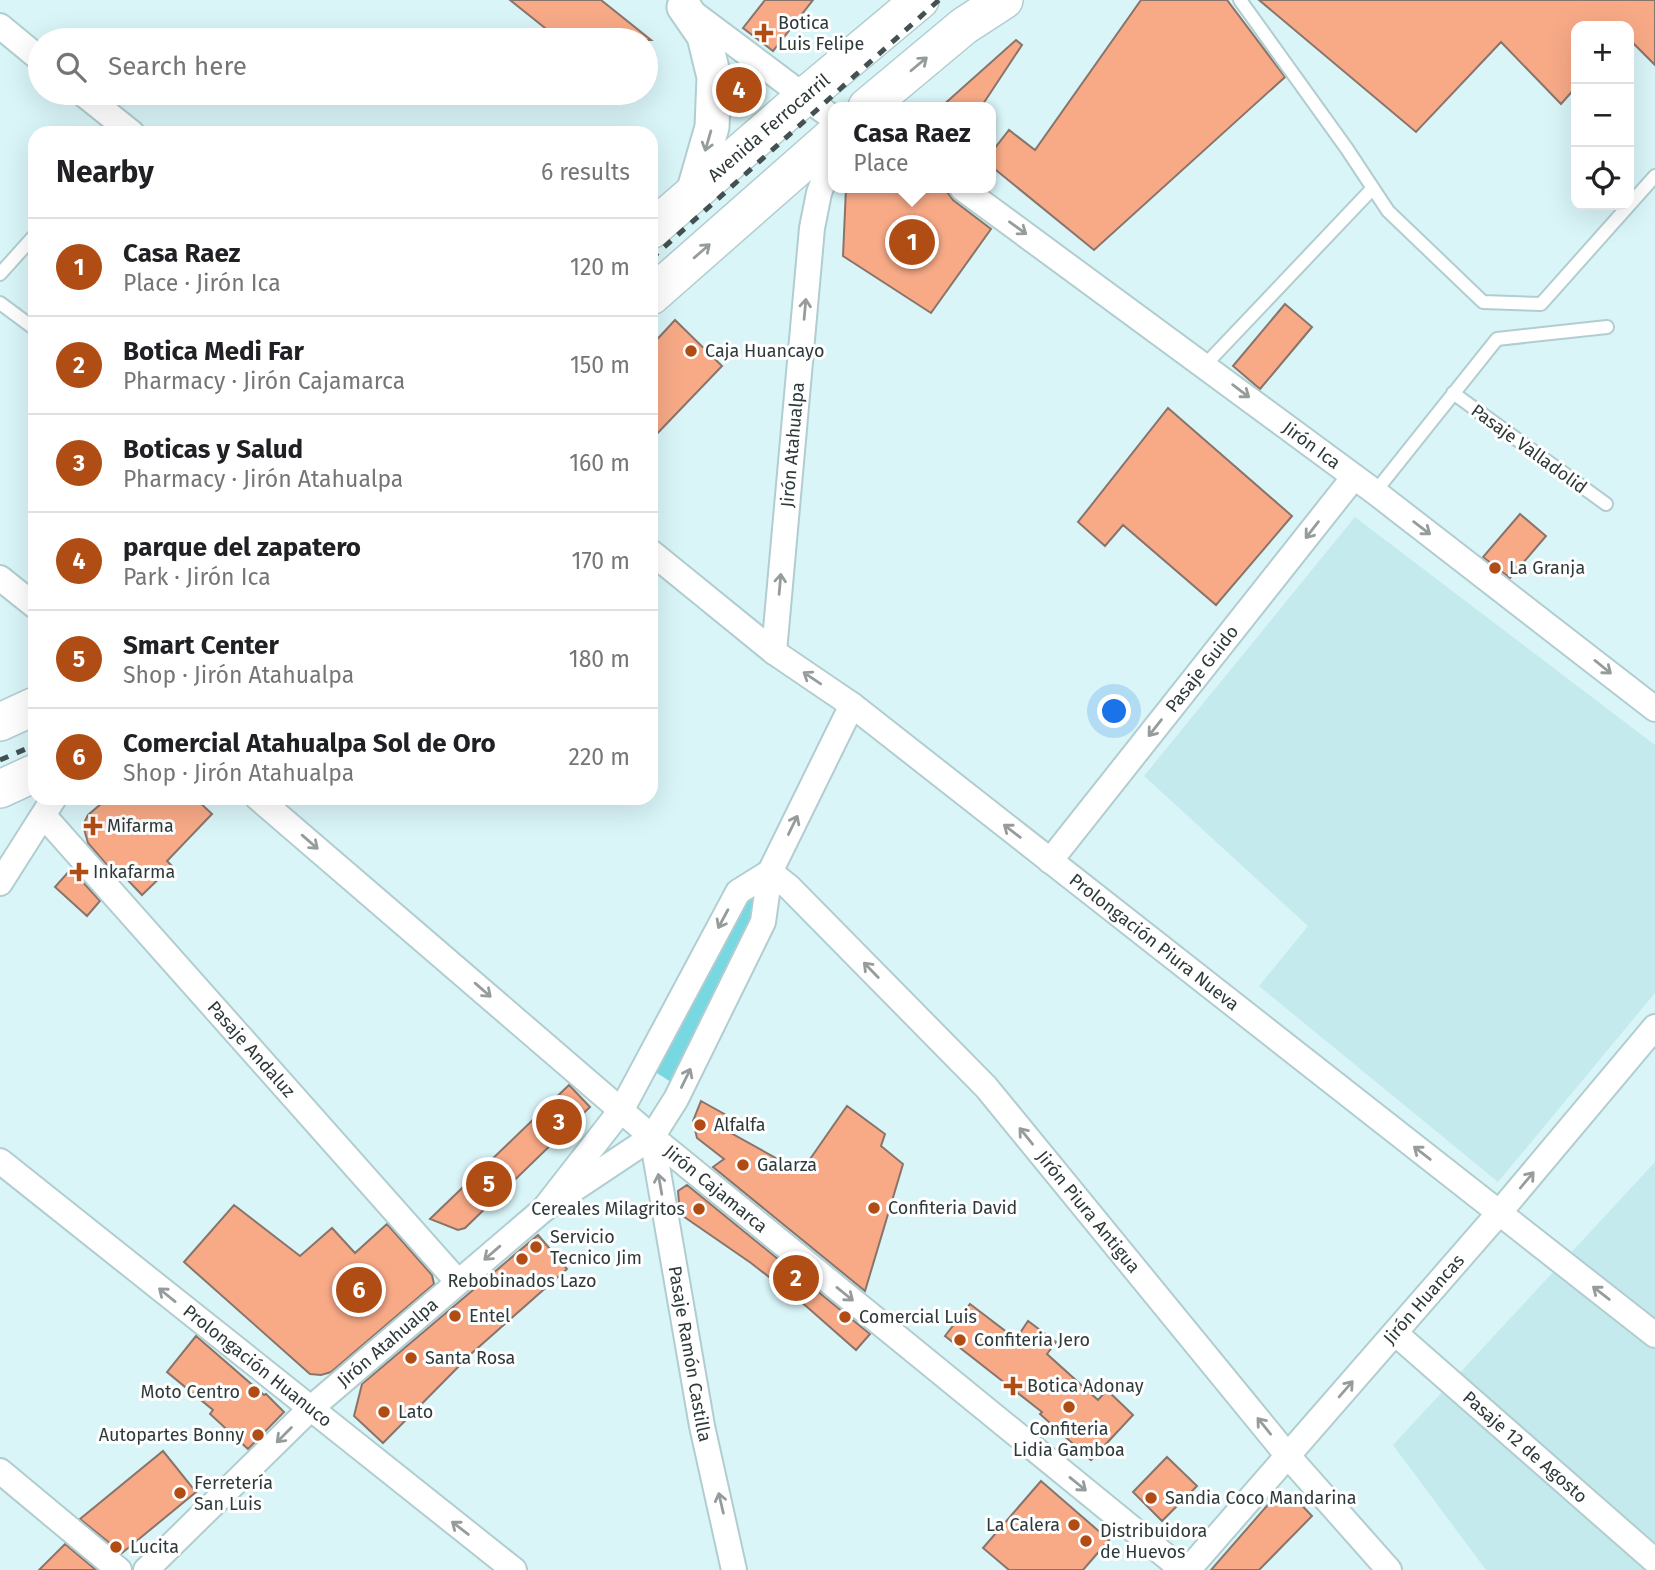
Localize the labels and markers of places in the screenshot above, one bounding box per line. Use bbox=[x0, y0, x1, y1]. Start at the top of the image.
place label: Botica Luis Felipe bbox=[778, 12, 864, 55]
marker: Botica Luis Felipe bbox=[756, 25, 772, 41]
pin: 4 bbox=[716, 64, 762, 116]
pin: 1 bbox=[889, 216, 935, 268]
place label: Caja Huancayo bbox=[705, 340, 824, 362]
marker: Caja Huancayo bbox=[683, 343, 699, 359]
place label: La Granja bbox=[1509, 557, 1585, 579]
marker: La Granja bbox=[1487, 560, 1503, 576]
place label: Mifarma bbox=[107, 815, 174, 837]
marker: Mifarma bbox=[85, 818, 101, 834]
place label: Inkafarma bbox=[93, 861, 175, 883]
marker: Inkafarma bbox=[71, 864, 87, 880]
pin: 3 bbox=[536, 1096, 582, 1148]
place label: Alfalfa bbox=[714, 1114, 766, 1136]
marker: Alfalfa bbox=[692, 1117, 708, 1133]
place label: Galarza bbox=[757, 1154, 817, 1176]
marker: Galarza bbox=[735, 1157, 751, 1173]
pin: 5 bbox=[466, 1158, 512, 1210]
place label: Confiteria David bbox=[888, 1197, 1017, 1219]
place label: Cereales Milagritos bbox=[531, 1198, 685, 1220]
marker: Confiteria David bbox=[866, 1200, 882, 1216]
marker: Cereales Milagritos bbox=[691, 1201, 707, 1217]
place label: Servicio Tecnico Jim bbox=[550, 1226, 642, 1269]
marker: Servicio Tecnico Jim bbox=[528, 1239, 544, 1255]
marker: Rebobinados Lazo bbox=[514, 1251, 530, 1267]
pin: 2 bbox=[773, 1252, 819, 1304]
pin: 6 bbox=[336, 1264, 382, 1316]
place label: Rebobinados Lazo bbox=[447, 1270, 597, 1292]
place label: Entel bbox=[469, 1305, 510, 1327]
place label: Comercial Luis bbox=[859, 1306, 977, 1328]
marker: Entel bbox=[447, 1308, 463, 1324]
marker: Comercial Luis bbox=[837, 1309, 853, 1325]
place label: Confiteria Jero bbox=[974, 1329, 1090, 1351]
marker: Confiteria Jero bbox=[952, 1332, 968, 1348]
place label: Santa Rosa bbox=[425, 1347, 515, 1369]
marker: Santa Rosa bbox=[403, 1350, 419, 1366]
place label: Botica Adonay bbox=[1027, 1375, 1144, 1397]
marker: Botica Adonay bbox=[1005, 1378, 1021, 1394]
place label: Moto Centro bbox=[140, 1381, 240, 1403]
marker: Moto Centro bbox=[246, 1384, 262, 1400]
marker: Confiteria Lidia Gamboa bbox=[1061, 1399, 1077, 1415]
place label: Lato bbox=[398, 1401, 433, 1423]
marker: Lato bbox=[376, 1404, 392, 1420]
place label: Confiteria Lidia Gamboa bbox=[1013, 1418, 1125, 1461]
place label: Autopartes Bonny bbox=[99, 1424, 244, 1446]
marker: Autopartes Bonny bbox=[250, 1427, 266, 1443]
place label: Ferretería San Luis bbox=[194, 1472, 273, 1515]
marker: Ferretería San Luis bbox=[172, 1485, 188, 1501]
place label: Sandia Coco Mandarina bbox=[1165, 1487, 1357, 1509]
marker: Sandia Coco Mandarina bbox=[1143, 1490, 1159, 1506]
place label: La Calera bbox=[986, 1514, 1060, 1536]
marker: La Calera bbox=[1066, 1517, 1082, 1533]
place label: Distribuidora de Huevos bbox=[1100, 1520, 1207, 1563]
marker: Distribuidora de Huevos bbox=[1078, 1533, 1094, 1549]
place label: Lucita bbox=[130, 1536, 179, 1558]
marker: Lucita bbox=[108, 1539, 124, 1555]

